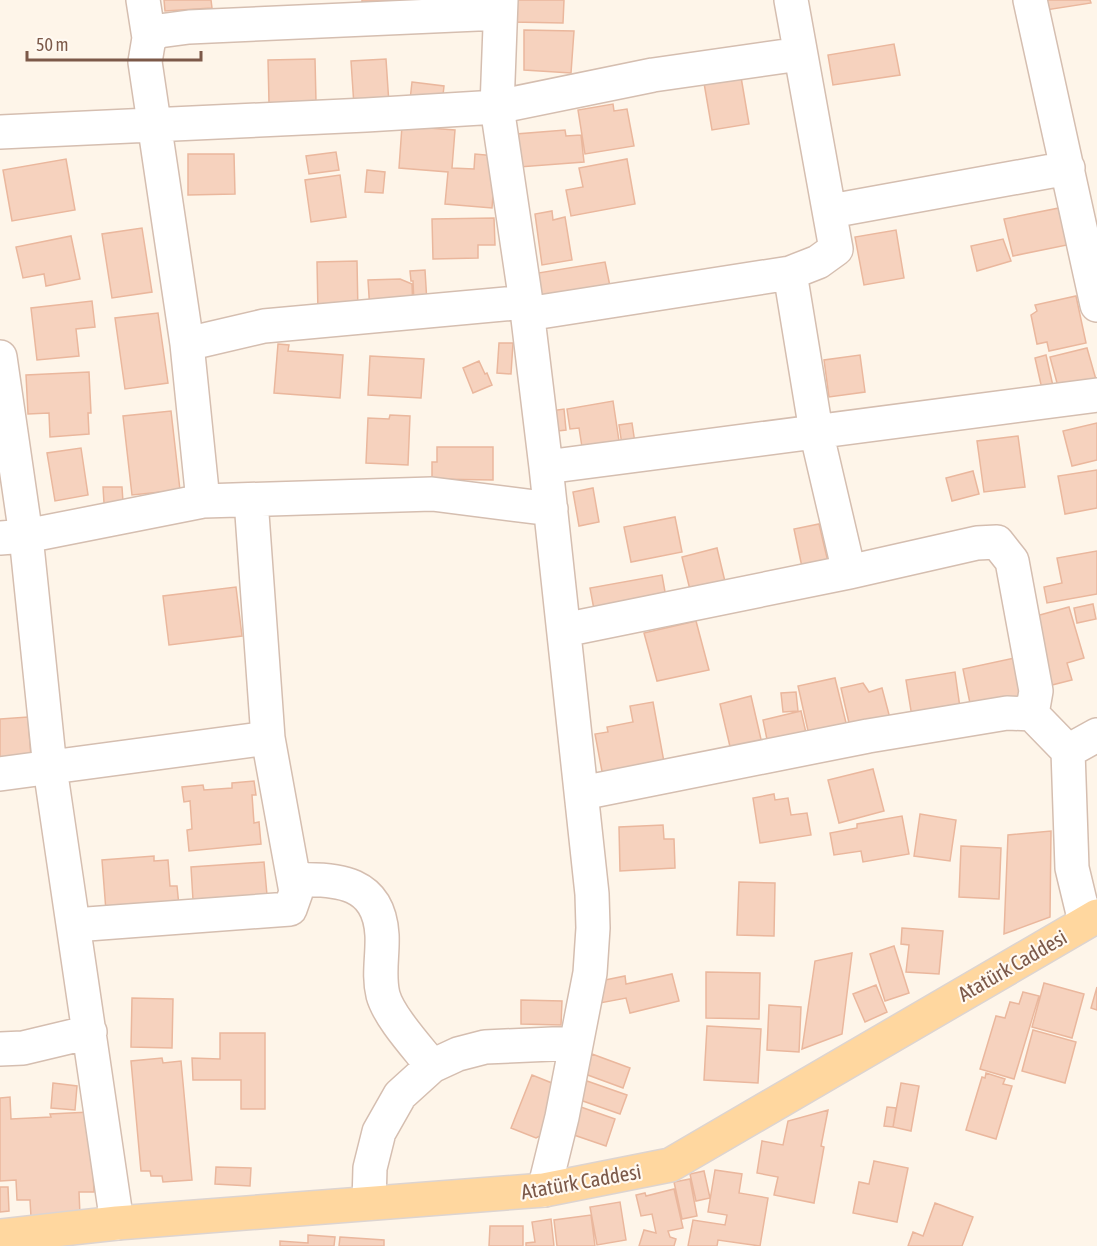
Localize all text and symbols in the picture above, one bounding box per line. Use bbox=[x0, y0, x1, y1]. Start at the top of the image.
scale bar bbox=[27, 24, 201, 62]
text: 50 m bbox=[36, 34, 68, 55]
street label: Atatürk Caddesi bbox=[953, 924, 1071, 1006]
street label: Atatürk Caddesi bbox=[519, 1159, 643, 1203]

